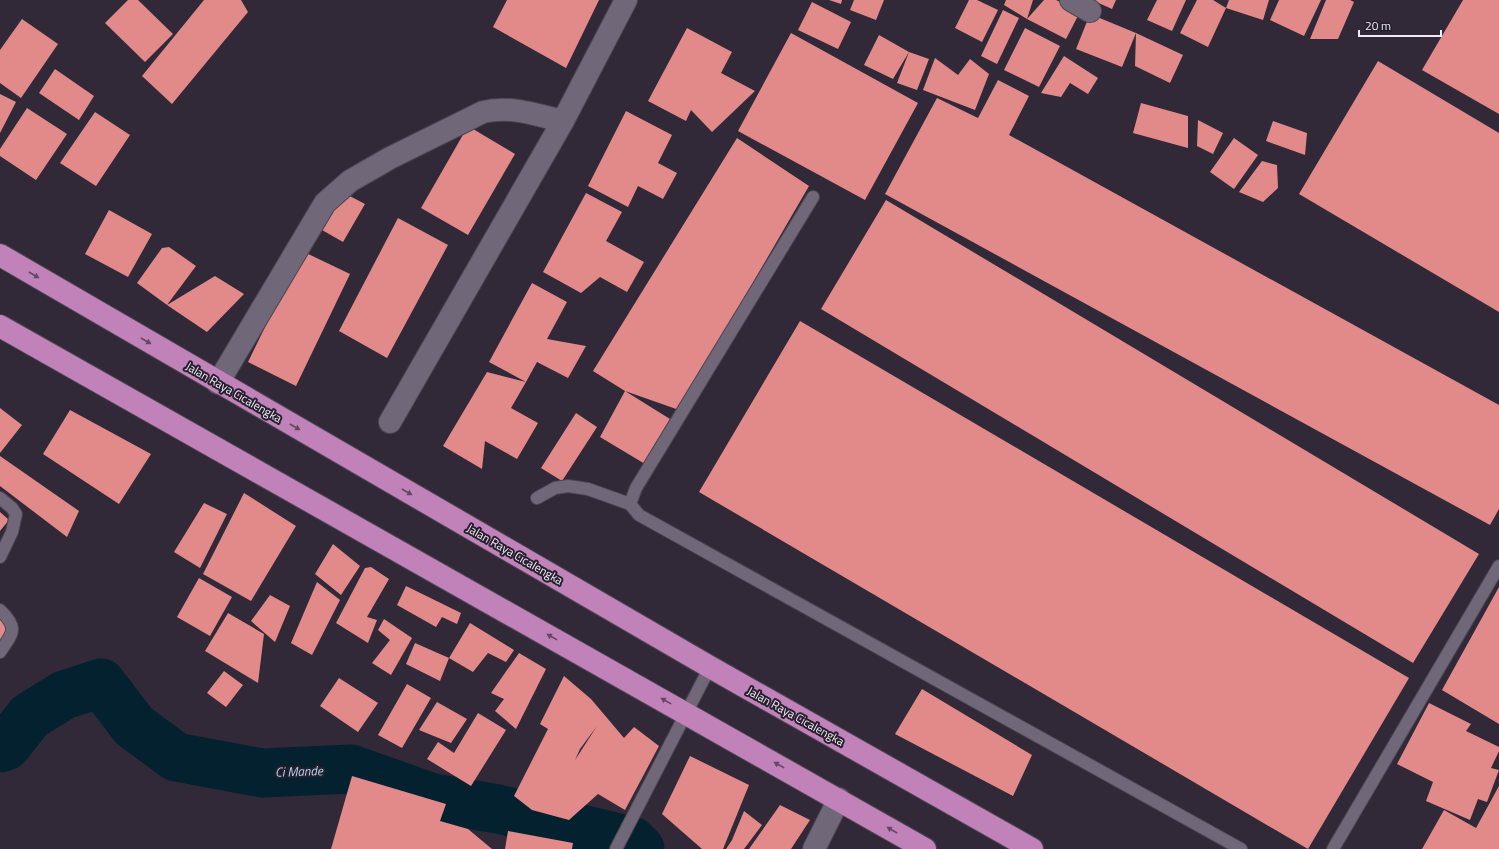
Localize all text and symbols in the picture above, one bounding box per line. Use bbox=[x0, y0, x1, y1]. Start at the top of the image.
scale bar bbox=[1359, 12, 1441, 38]
text: 20 m bbox=[1365, 16, 1391, 35]
one-way arrow bbox=[28, 272, 40, 279]
one-way arrow bbox=[140, 337, 152, 344]
street label: Jalan Raya Cicalengka bbox=[182, 357, 286, 427]
one-way arrow bbox=[289, 424, 301, 431]
one-way arrow bbox=[401, 489, 413, 496]
street label: Jalan Raya Cicalengka bbox=[463, 519, 567, 589]
one-way arrow bbox=[546, 634, 558, 641]
street label: Jalan Raya Cicalengka bbox=[744, 681, 848, 751]
one-way arrow bbox=[660, 698, 671, 705]
water label: Ci Mande bbox=[275, 760, 324, 782]
one-way arrow bbox=[773, 762, 785, 768]
one-way arrow bbox=[886, 826, 898, 833]

